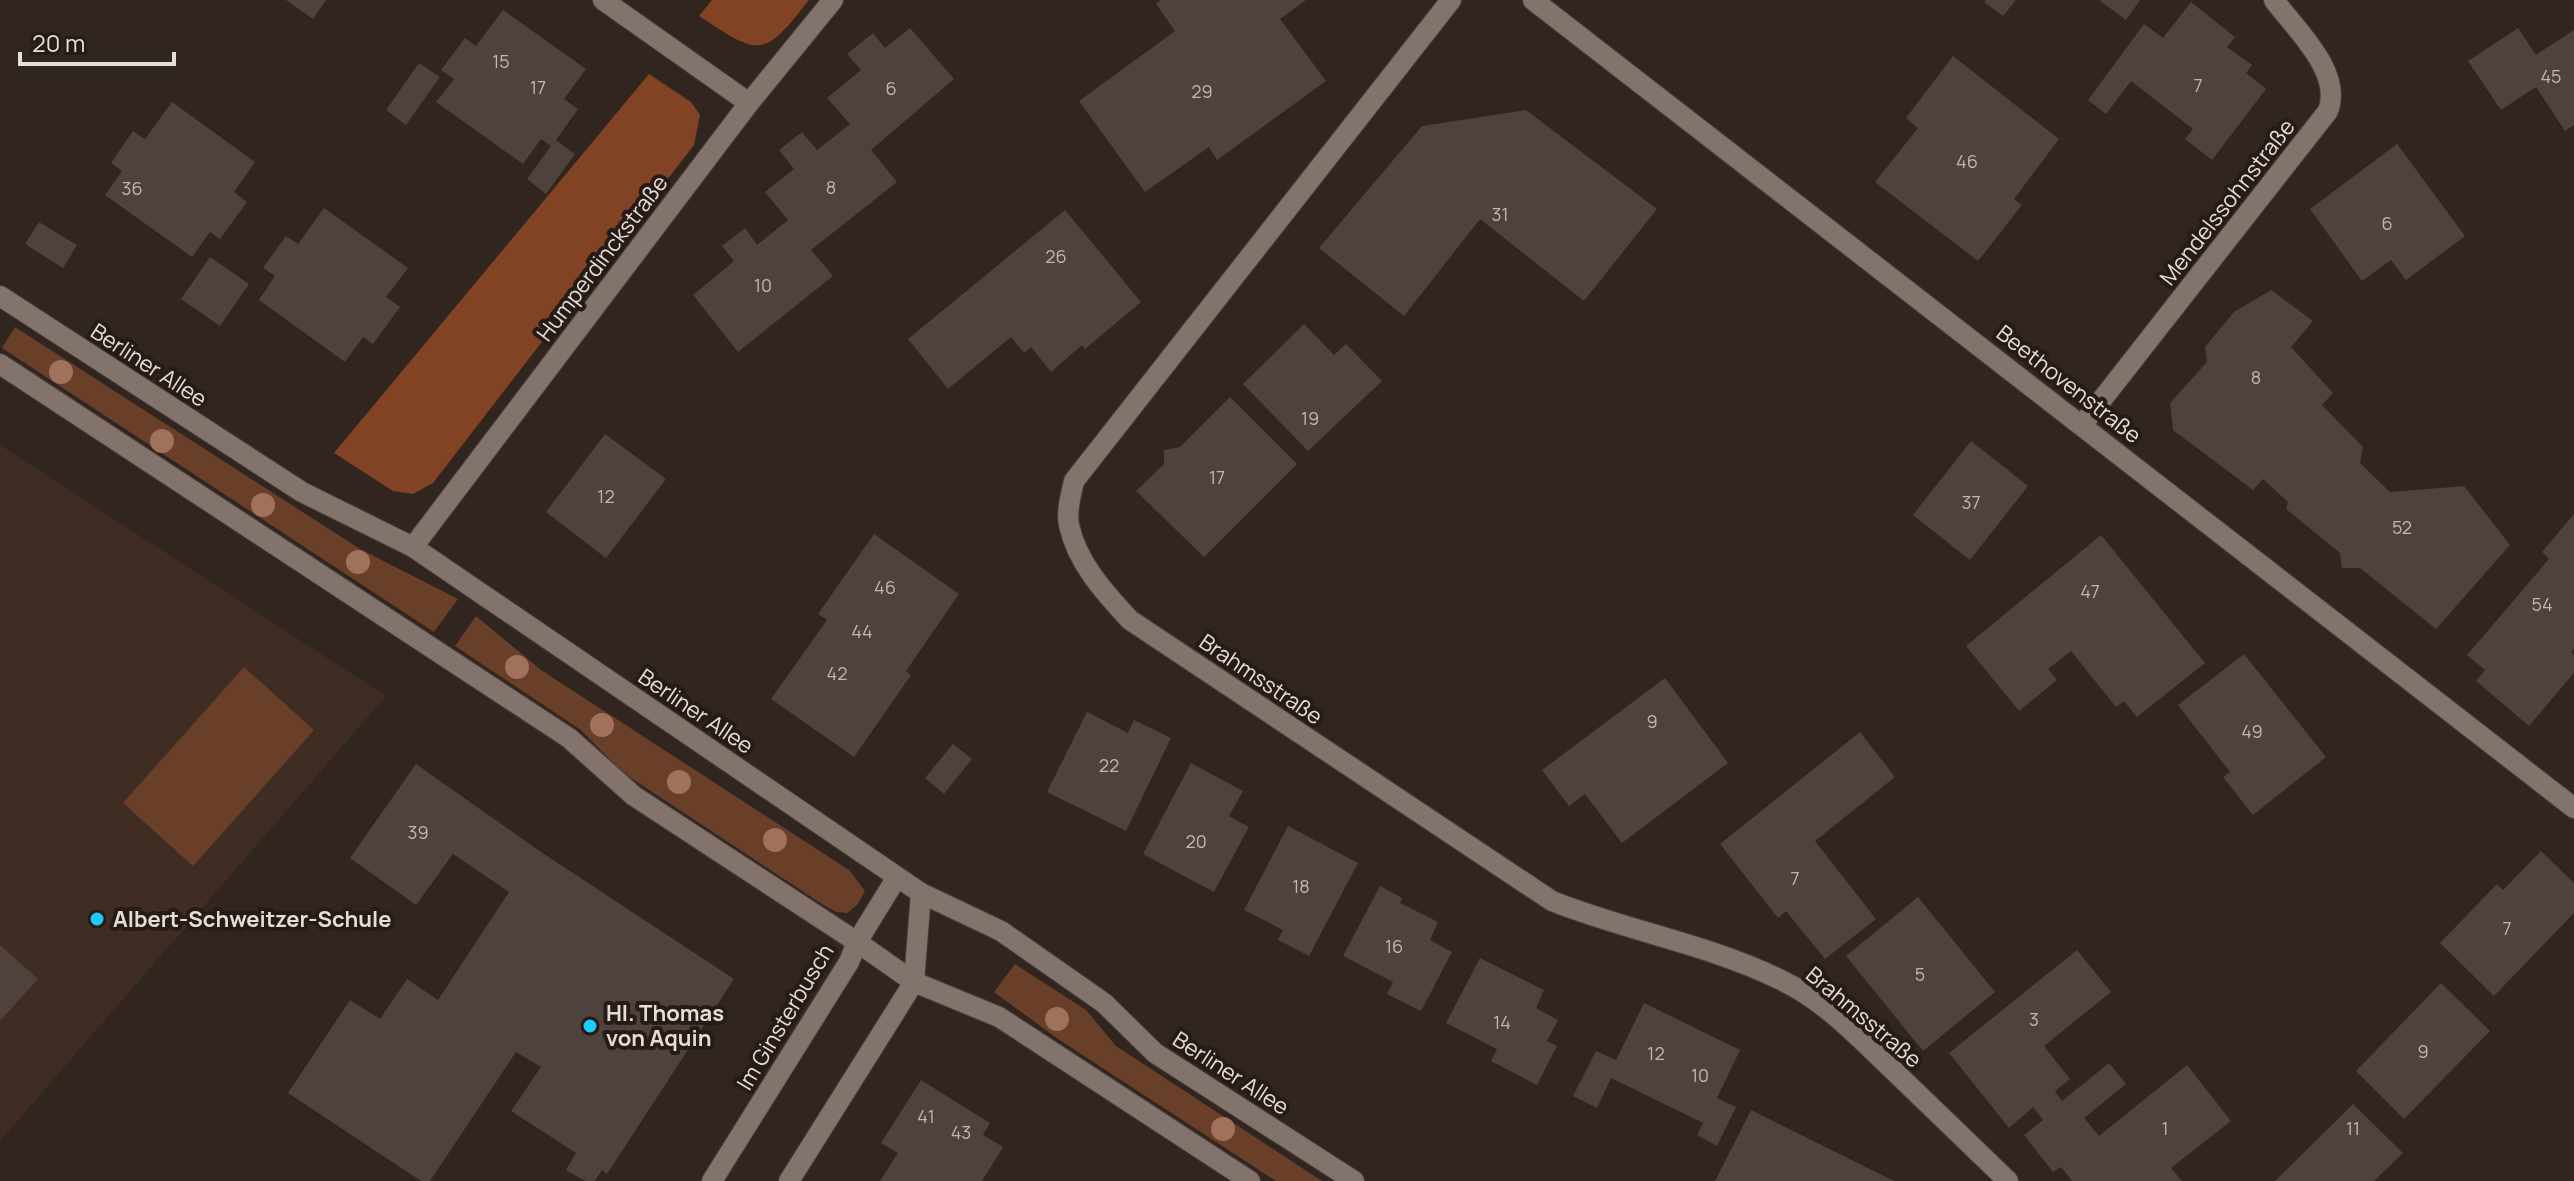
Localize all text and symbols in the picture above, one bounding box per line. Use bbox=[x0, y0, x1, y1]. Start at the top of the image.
scale bar bbox=[20, 16, 174, 66]
text: 20 m bbox=[32, 26, 85, 59]
house number: 15 bbox=[492, 49, 510, 73]
house number: 45 bbox=[2540, 64, 2562, 88]
house number: 7 bbox=[2193, 73, 2203, 97]
house number: 17 bbox=[530, 75, 546, 99]
house number: 6 bbox=[885, 76, 897, 100]
house number: 29 bbox=[1191, 79, 1213, 103]
street label: Mendelssohnstraße bbox=[2153, 113, 2302, 291]
house number: 46 bbox=[1956, 149, 1978, 173]
street label: Humperdinckstraße bbox=[530, 169, 674, 347]
house number: 8 bbox=[826, 175, 836, 199]
house number: 36 bbox=[121, 176, 143, 200]
house number: 31 bbox=[1492, 202, 1508, 226]
house number: 6 bbox=[2381, 211, 2393, 235]
house number: 26 bbox=[1045, 244, 1067, 268]
house number: 10 bbox=[754, 273, 772, 297]
street label: Berliner Allee bbox=[85, 316, 213, 414]
street label: Beethovenstraße bbox=[1990, 318, 2148, 450]
house number: 8 bbox=[2251, 365, 2261, 389]
house number: 19 bbox=[1301, 406, 1319, 430]
house number: 17 bbox=[1209, 465, 1225, 489]
house number: 12 bbox=[597, 484, 615, 508]
house number: 37 bbox=[1962, 490, 1981, 514]
house number: 52 bbox=[2392, 515, 2412, 539]
house number: 46 bbox=[874, 575, 896, 599]
house number: 47 bbox=[2080, 579, 2100, 603]
house number: 54 bbox=[2531, 592, 2553, 616]
house number: 44 bbox=[851, 619, 873, 643]
street label: Brahmsstraße bbox=[1194, 627, 1329, 731]
street label: Berliner Allee bbox=[633, 661, 759, 761]
house number: 42 bbox=[827, 661, 847, 685]
house number: 9 bbox=[1646, 709, 1658, 733]
house number: 49 bbox=[2241, 719, 2263, 743]
house number: 22 bbox=[1099, 753, 1119, 777]
house number: 39 bbox=[407, 820, 429, 844]
house number: 20 bbox=[1185, 829, 1207, 853]
house number: 7 bbox=[1790, 866, 1800, 890]
house number: 18 bbox=[1292, 874, 1310, 898]
place label: Albert-Schweitzer-Schule bbox=[113, 904, 392, 934]
marker: Albert-Schweitzer-Schule bbox=[88, 910, 106, 928]
house number: 7 bbox=[2502, 916, 2512, 940]
house number: 16 bbox=[1385, 934, 1403, 958]
street label: Im Ginsterbusch bbox=[730, 938, 840, 1096]
street label: Brahmsstraße bbox=[1800, 960, 1928, 1074]
house number: 5 bbox=[1915, 962, 1925, 986]
place label: Hl. Thomas von Aquin bbox=[606, 998, 724, 1053]
house number: 3 bbox=[2029, 1007, 2039, 1031]
house number: 14 bbox=[1493, 1010, 1511, 1034]
marker: Hl. Thomas von Aquin bbox=[581, 1017, 599, 1035]
street label: Berliner Allee bbox=[1167, 1024, 1295, 1122]
house number: 9 bbox=[2417, 1039, 2429, 1063]
house number: 12 bbox=[1647, 1041, 1665, 1065]
house number: 10 bbox=[1691, 1063, 1709, 1087]
house number: 41 bbox=[917, 1104, 935, 1128]
house number: 1 bbox=[2161, 1116, 2169, 1140]
house number: 11 bbox=[2346, 1116, 2360, 1140]
house number: 43 bbox=[951, 1120, 971, 1144]

